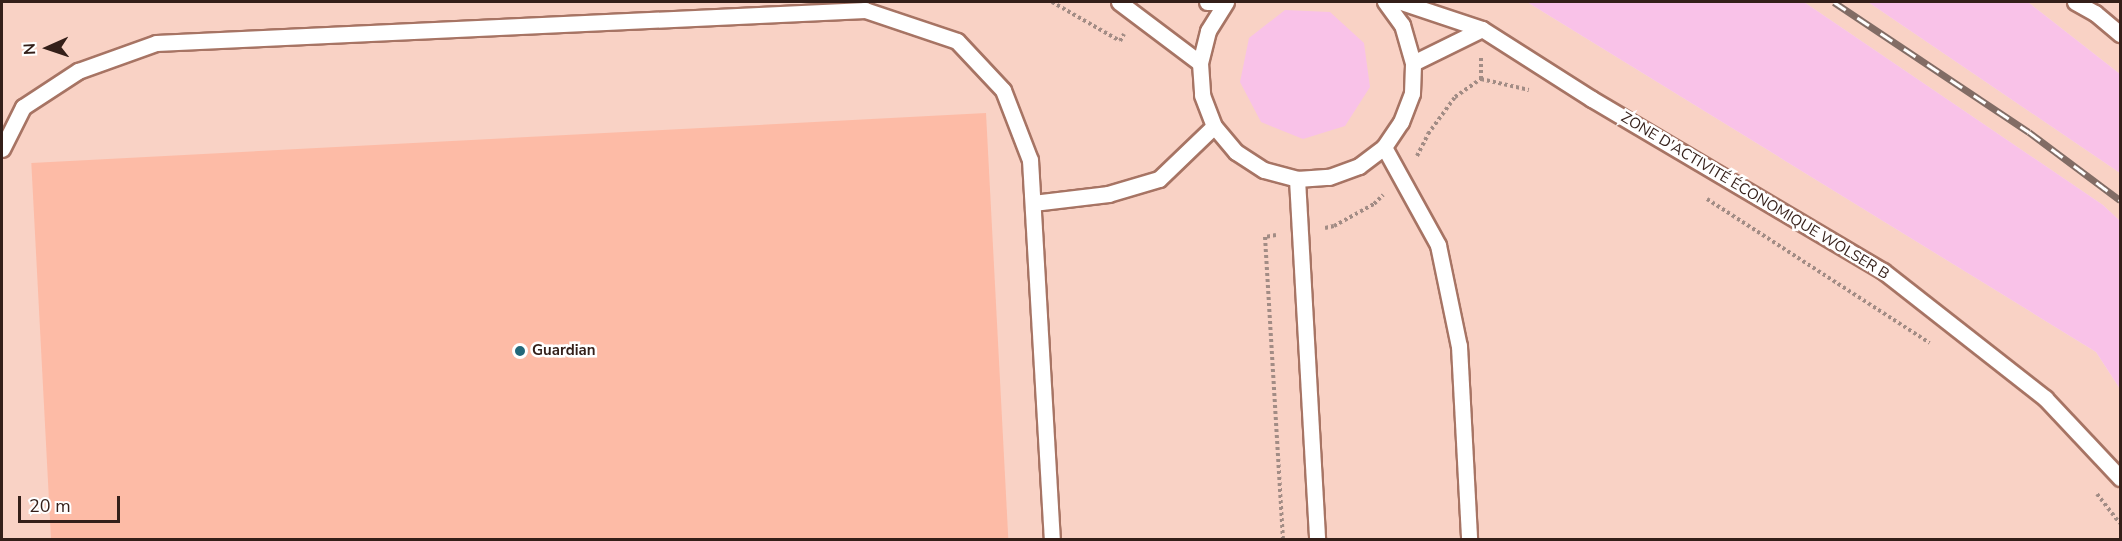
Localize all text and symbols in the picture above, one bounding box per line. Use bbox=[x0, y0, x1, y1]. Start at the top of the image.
north arrow bbox=[18, 18, 78, 78]
text: N bbox=[19, 42, 41, 55]
street label: ZONE D'ACTIVITÉ ÉCONOMIQUE WOLSER B bbox=[1618, 109, 1892, 283]
place label: Guardian bbox=[532, 342, 595, 360]
marker: Guardian bbox=[513, 344, 527, 358]
scale bar bbox=[21, 484, 123, 522]
text: 20 m bbox=[29, 494, 71, 518]

